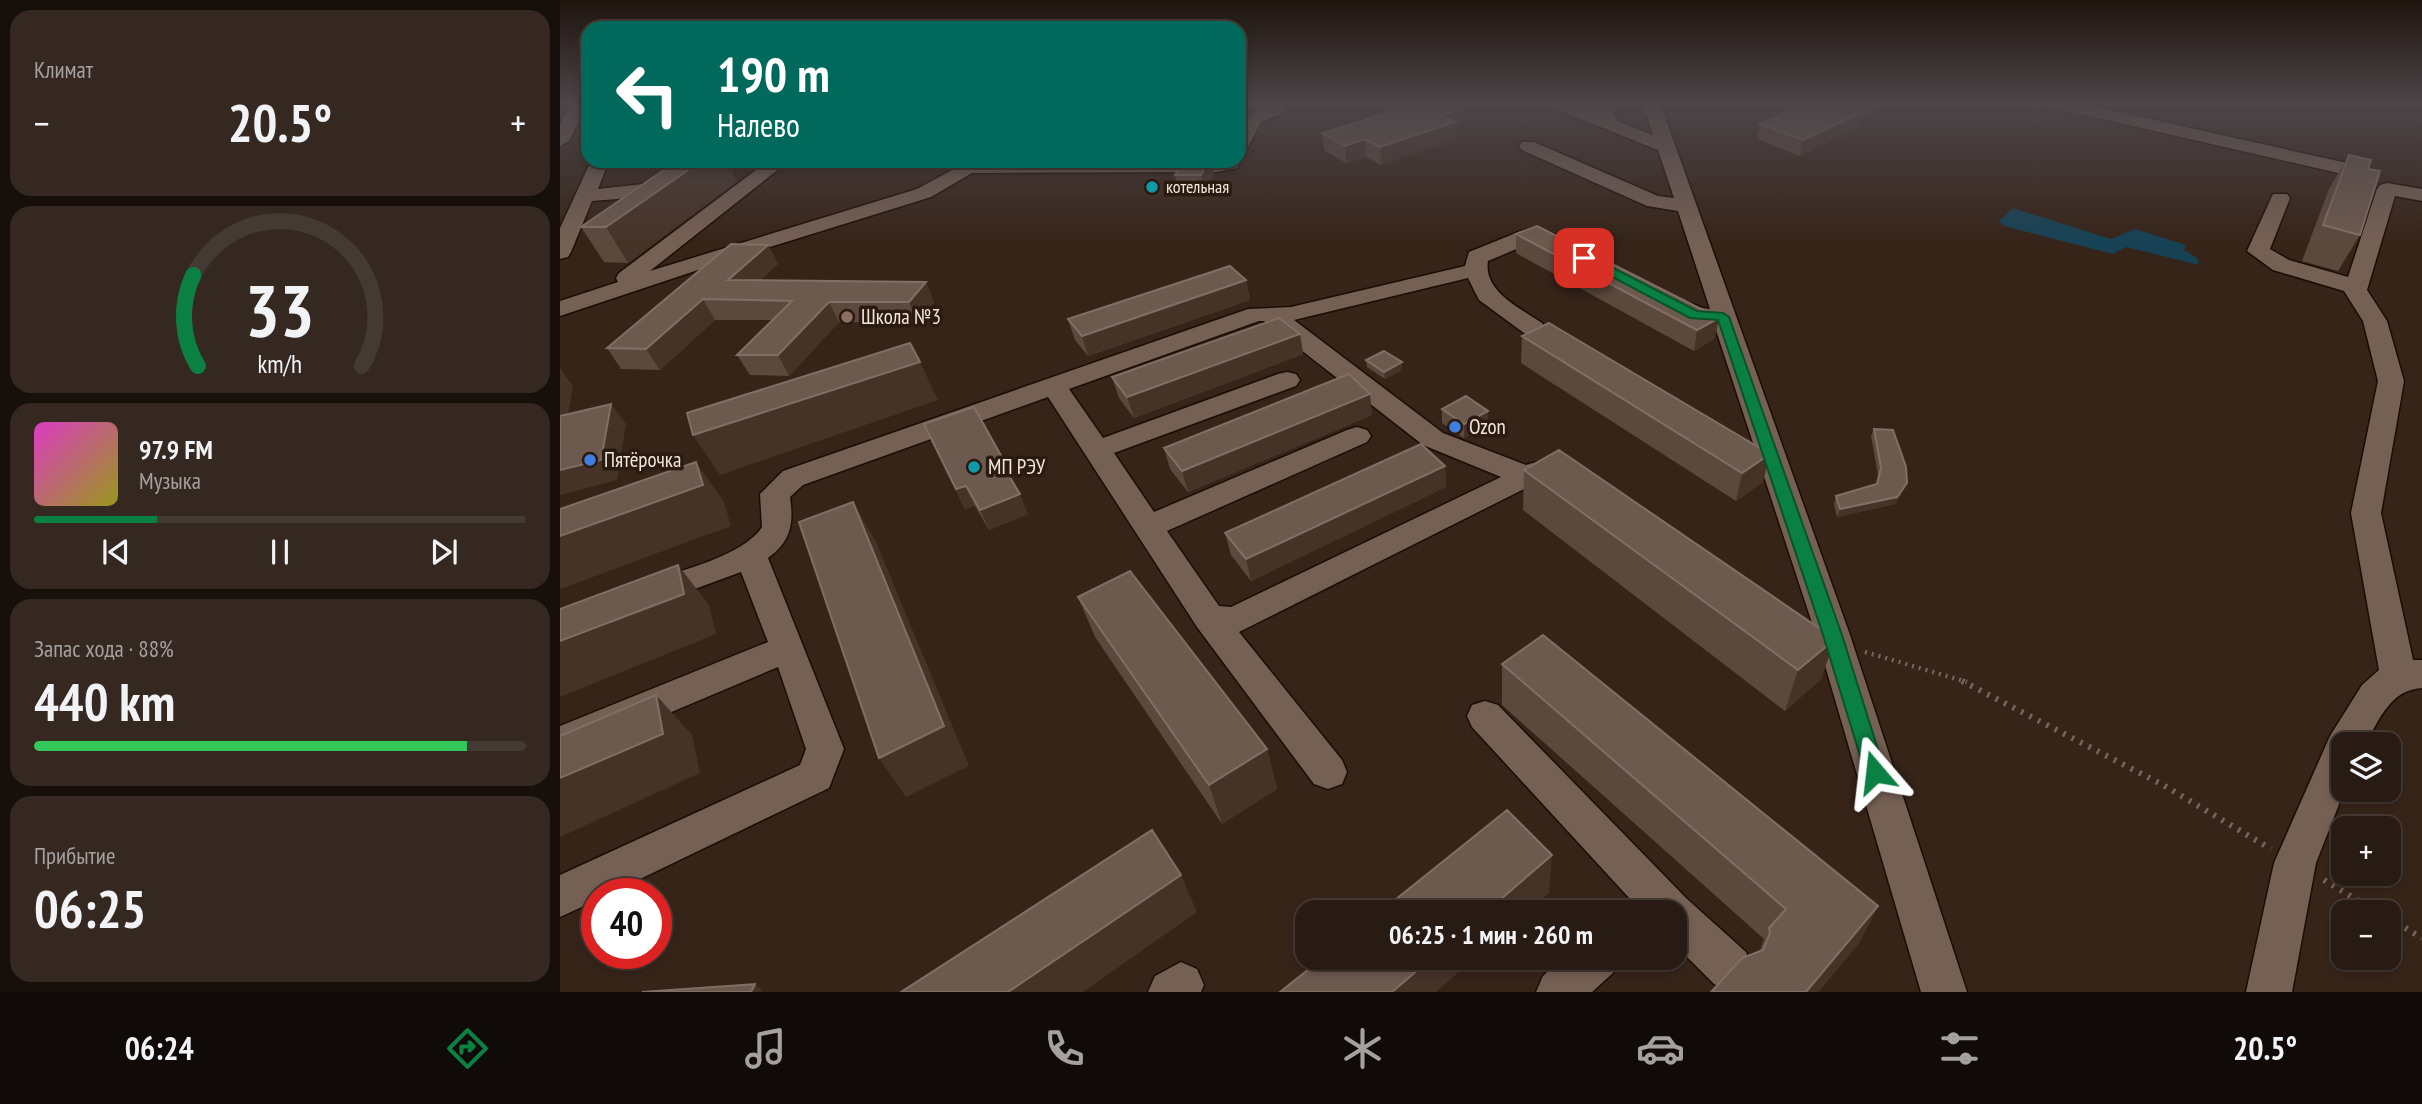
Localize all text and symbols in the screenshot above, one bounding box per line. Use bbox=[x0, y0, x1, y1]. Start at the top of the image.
text: 190 m bbox=[717, 42, 830, 106]
icon: left bbox=[602, 49, 693, 140]
text: Климат bbox=[34, 55, 93, 84]
text: 20.5° bbox=[228, 89, 332, 156]
text: − bbox=[34, 98, 50, 147]
text: + bbox=[510, 98, 526, 147]
text: Налево bbox=[717, 104, 800, 146]
place label: котельная bbox=[1166, 175, 1229, 198]
marker: котельная bbox=[1144, 179, 1160, 195]
pin bbox=[1554, 228, 1614, 288]
icon: arrive bbox=[1565, 239, 1603, 277]
text: 33 bbox=[245, 262, 315, 356]
place label: Школа №3 bbox=[861, 303, 941, 330]
marker: Школа №3 bbox=[839, 309, 855, 325]
text: km/h bbox=[258, 347, 302, 379]
place label: Ozon bbox=[1469, 413, 1506, 440]
marker: Ozon bbox=[1447, 419, 1463, 435]
text: 97.9 FM bbox=[139, 433, 213, 466]
place label: Пятёрочка bbox=[604, 446, 681, 473]
marker: Пятёрочка bbox=[582, 452, 598, 468]
place label: МП РЭУ bbox=[988, 453, 1046, 480]
marker: МП РЭУ bbox=[966, 459, 982, 475]
text: Музыка bbox=[139, 466, 201, 495]
icon: previous bbox=[97, 533, 135, 571]
icon: pause bbox=[261, 533, 299, 571]
icon: next bbox=[425, 533, 463, 571]
text: Запас хода · 88% bbox=[34, 634, 174, 663]
text: 440 km bbox=[34, 668, 175, 735]
map controls bbox=[2331, 732, 2401, 970]
button: layers bbox=[2331, 732, 2401, 802]
position arrow bbox=[1838, 735, 1912, 809]
button: + bbox=[2331, 816, 2401, 886]
text: Прибытие bbox=[34, 841, 115, 870]
text: 06:25 bbox=[34, 875, 146, 942]
speed limit sign: 40 bbox=[581, 878, 672, 969]
button: − bbox=[2331, 900, 2401, 970]
text: 06:25 · 1 мин · 260 m bbox=[1389, 918, 1593, 951]
icon: directions bbox=[443, 1024, 492, 1073]
icon: music bbox=[741, 1024, 790, 1073]
icon: phone bbox=[1040, 1024, 1089, 1073]
icon: climate bbox=[1338, 1024, 1387, 1073]
icon: car bbox=[1636, 1024, 1685, 1073]
icon: filters bbox=[1935, 1024, 1984, 1073]
text: 06:24 bbox=[125, 1027, 194, 1069]
text: 20.5° bbox=[2233, 1027, 2297, 1069]

